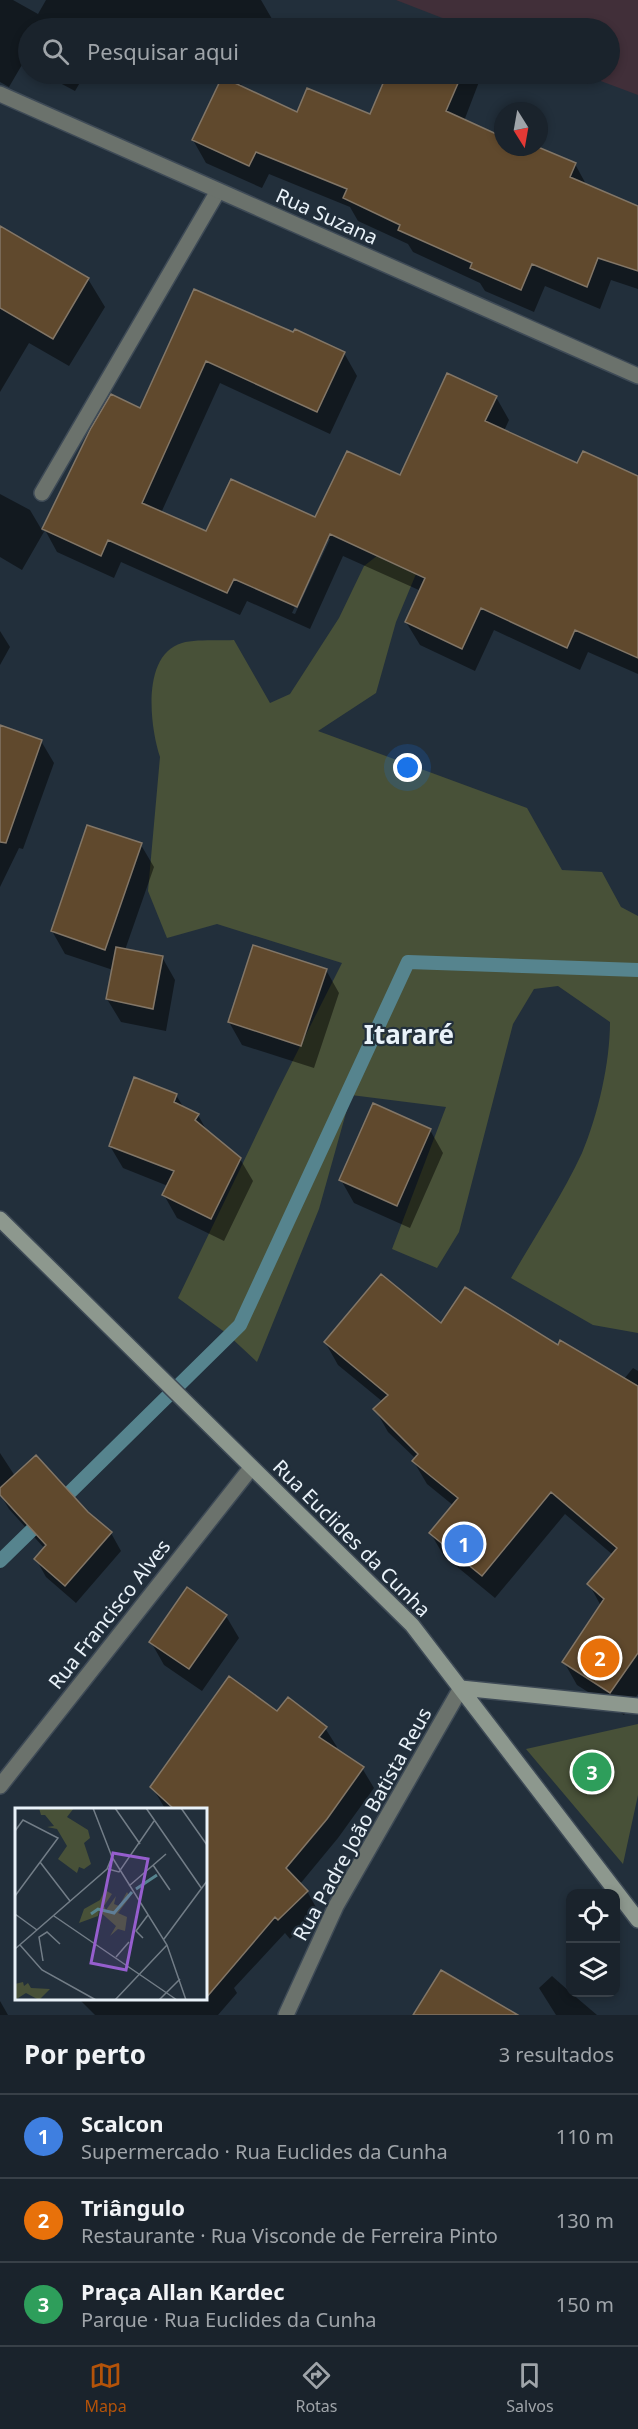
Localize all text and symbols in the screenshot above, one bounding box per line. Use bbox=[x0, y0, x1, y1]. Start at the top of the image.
search box bbox=[18, 18, 620, 84]
icon: search bbox=[39, 35, 72, 68]
text: Pesquisar aqui bbox=[87, 36, 239, 66]
north arrow bbox=[494, 102, 548, 156]
street label: Rua Suzana bbox=[272, 182, 382, 250]
your location bbox=[393, 753, 422, 782]
district label: Itararé bbox=[364, 1016, 454, 1052]
street label: Rua Euclides da Cunha bbox=[267, 1453, 437, 1623]
pin: 1 bbox=[444, 1522, 484, 1566]
street label: Rua Francisco Alves bbox=[42, 1533, 176, 1695]
pin: 2 bbox=[580, 1636, 620, 1680]
street label: Rua Padre João Batista Reus bbox=[287, 1703, 437, 1945]
pin: 3 bbox=[572, 1750, 612, 1794]
inset map bbox=[15, 1808, 207, 2000]
map controls bbox=[566, 1889, 620, 1997]
button: locate bbox=[566, 1889, 620, 1943]
button: layers bbox=[566, 1943, 620, 1997]
text: Por perto bbox=[24, 2036, 146, 2072]
text: 3 resultados bbox=[499, 2041, 614, 2068]
text: Scalcon bbox=[81, 2108, 164, 2138]
text: 1 bbox=[38, 2123, 49, 2150]
text: 110 m bbox=[556, 2123, 614, 2150]
text: Supermercado · Rua Euclides da Cunha bbox=[81, 2138, 448, 2165]
text: Triângulo bbox=[81, 2192, 185, 2222]
text: 2 bbox=[38, 2207, 49, 2234]
text: 130 m bbox=[556, 2207, 614, 2234]
text: Restaurante · Rua Visconde de Ferreira Pinto bbox=[81, 2222, 498, 2249]
text: Praça Allan Kardec bbox=[81, 2276, 285, 2306]
text: 3 bbox=[38, 2291, 49, 2318]
text: 150 m bbox=[556, 2291, 614, 2318]
text: Parque · Rua Euclides da Cunha bbox=[81, 2306, 377, 2333]
tab: Mapa bbox=[84, 2359, 127, 2417]
tab: Rotas bbox=[295, 2359, 338, 2417]
tab: Salvos bbox=[506, 2359, 554, 2417]

